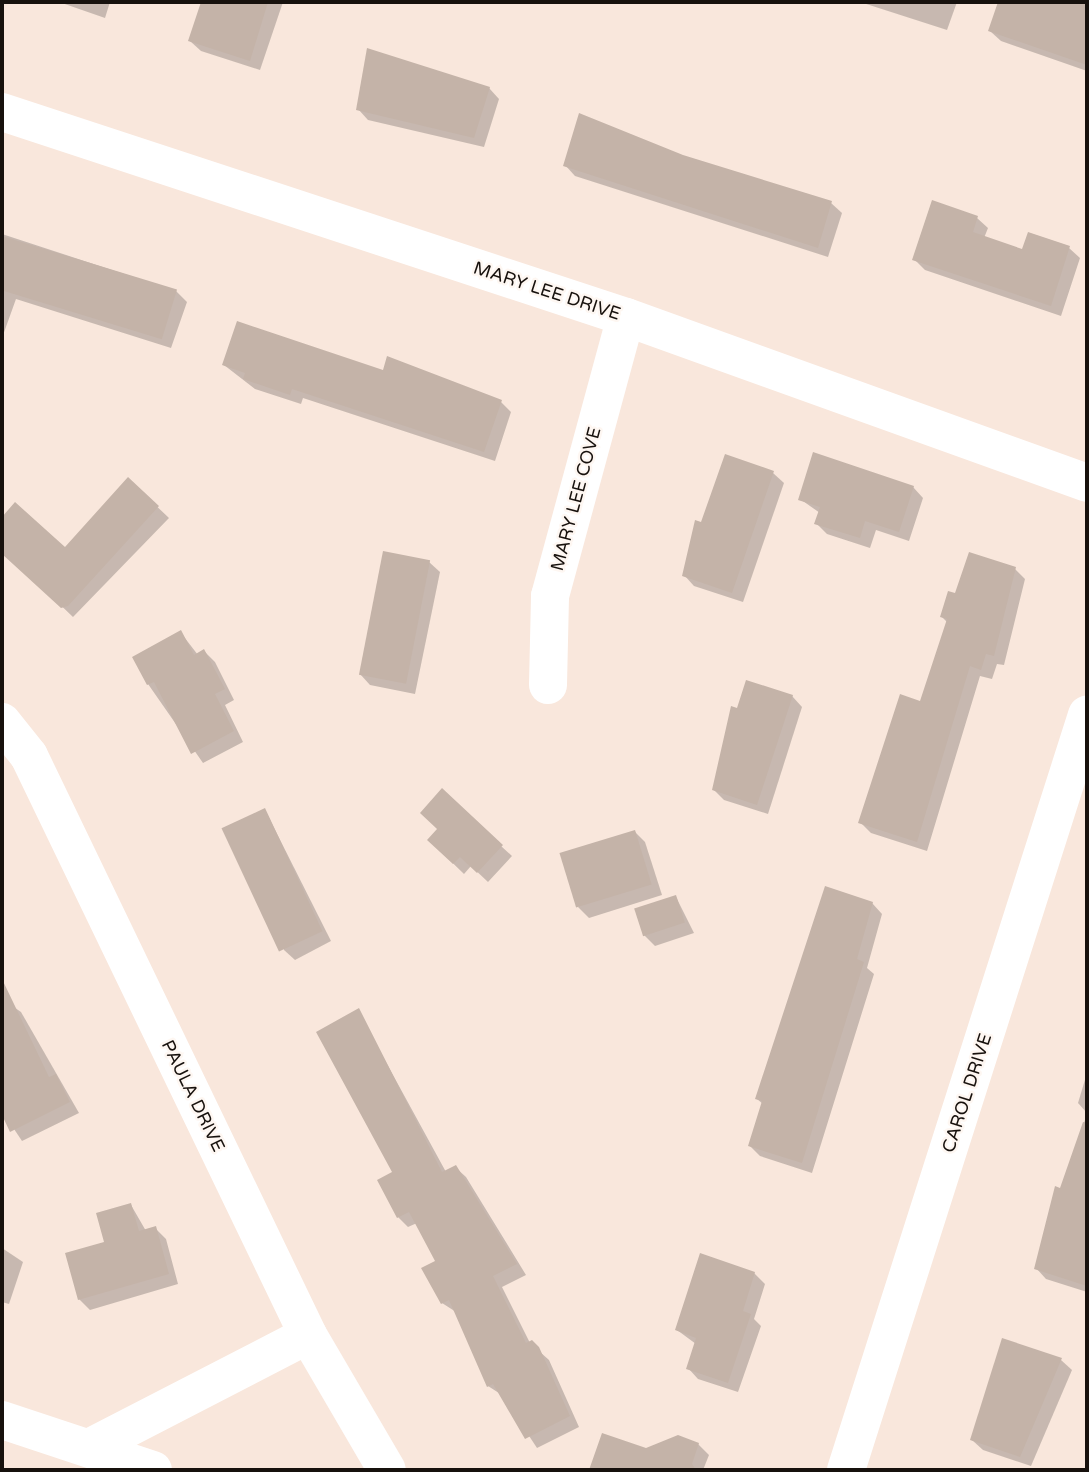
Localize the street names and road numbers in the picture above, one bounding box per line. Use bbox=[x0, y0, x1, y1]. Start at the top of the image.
street label: MARY LEE DRIVE bbox=[471, 257, 623, 325]
street label: MARY LEE COVE bbox=[546, 425, 606, 573]
street label: CAROL DRIVE bbox=[938, 1031, 996, 1155]
street label: PAULA DRIVE bbox=[157, 1037, 229, 1155]

